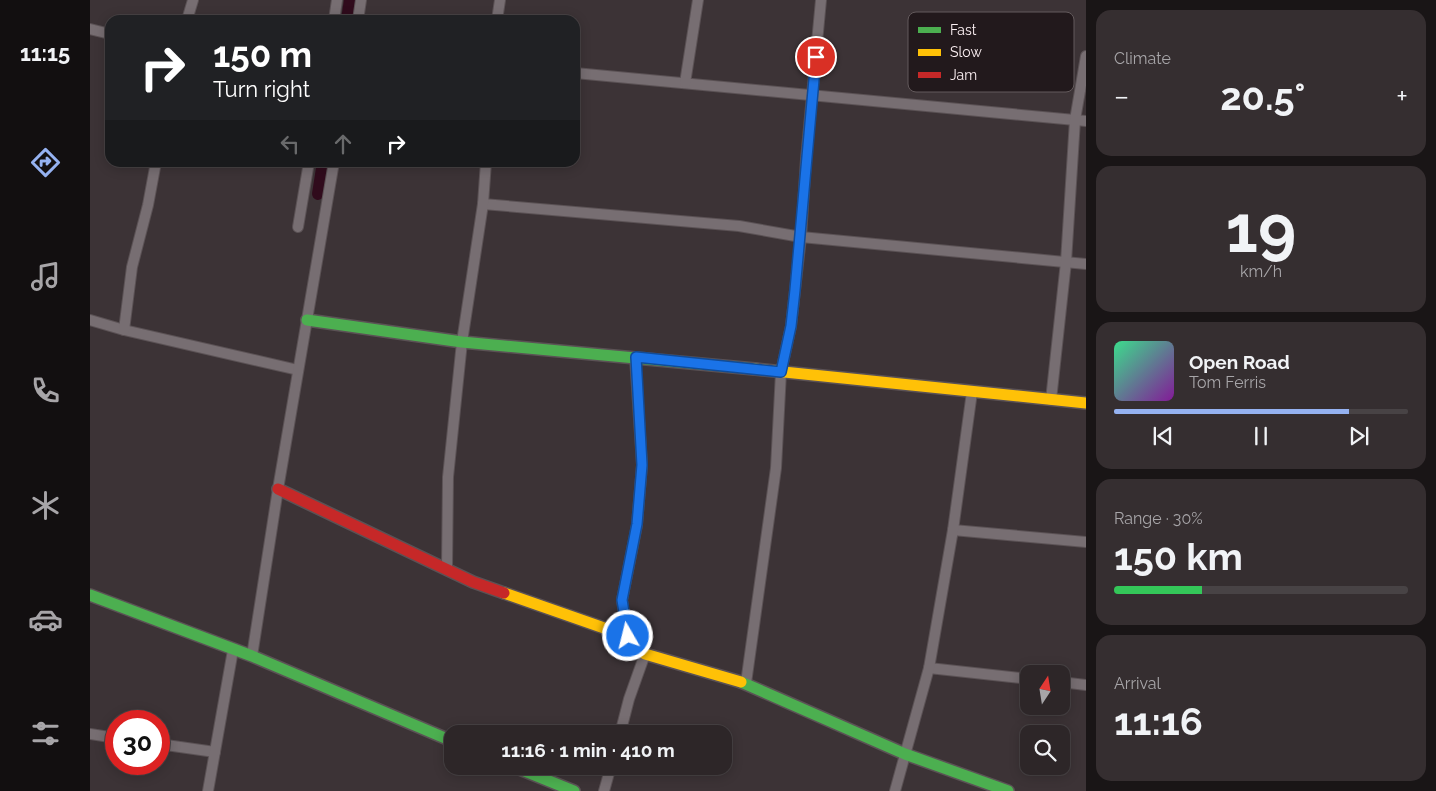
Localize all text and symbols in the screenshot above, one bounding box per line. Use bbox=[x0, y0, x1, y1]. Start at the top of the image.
legend bbox=[908, 12, 1074, 92]
text: Fast bbox=[950, 22, 977, 38]
text: 150 m bbox=[213, 34, 312, 75]
icon: right bbox=[130, 35, 195, 100]
pin bbox=[795, 36, 837, 78]
text: 11:15 bbox=[20, 40, 70, 66]
icon: arrive bbox=[802, 43, 830, 71]
text: Slow bbox=[950, 44, 982, 60]
text: Climate bbox=[1114, 49, 1171, 68]
text: Jam bbox=[950, 67, 977, 83]
text: 20.5° bbox=[1220, 74, 1305, 119]
text: Turn right bbox=[213, 76, 310, 102]
text: − bbox=[1114, 80, 1129, 113]
text: + bbox=[1396, 80, 1408, 113]
icon: left bbox=[276, 130, 304, 158]
icon: ahead bbox=[329, 130, 357, 158]
icon: right bbox=[382, 130, 410, 158]
icon: directions bbox=[28, 145, 63, 180]
text: 19 bbox=[1226, 191, 1296, 267]
icon: music bbox=[28, 259, 63, 294]
text: km/h bbox=[1240, 262, 1282, 281]
text: Open Road bbox=[1189, 351, 1290, 373]
icon: phone bbox=[28, 373, 63, 408]
text: Tom Ferris bbox=[1189, 373, 1266, 392]
icon: previous bbox=[1149, 422, 1177, 450]
icon: pause bbox=[1247, 422, 1275, 450]
icon: next bbox=[1345, 422, 1373, 450]
icon: climate bbox=[28, 488, 63, 523]
text: Range · 30% bbox=[1114, 509, 1203, 528]
text: 150 km bbox=[1114, 534, 1243, 579]
icon: car bbox=[28, 602, 63, 637]
position arrow bbox=[601, 609, 653, 661]
north arrow bbox=[1020, 665, 1070, 715]
map controls bbox=[1020, 665, 1070, 775]
text: Arrival bbox=[1114, 674, 1161, 693]
text: 11:16 bbox=[1114, 699, 1203, 744]
speed limit sign: 30 bbox=[105, 710, 170, 775]
icon: filters bbox=[28, 716, 63, 751]
button: search bbox=[1020, 725, 1070, 775]
text: 11:16 · 1 min · 410 m bbox=[501, 739, 675, 761]

